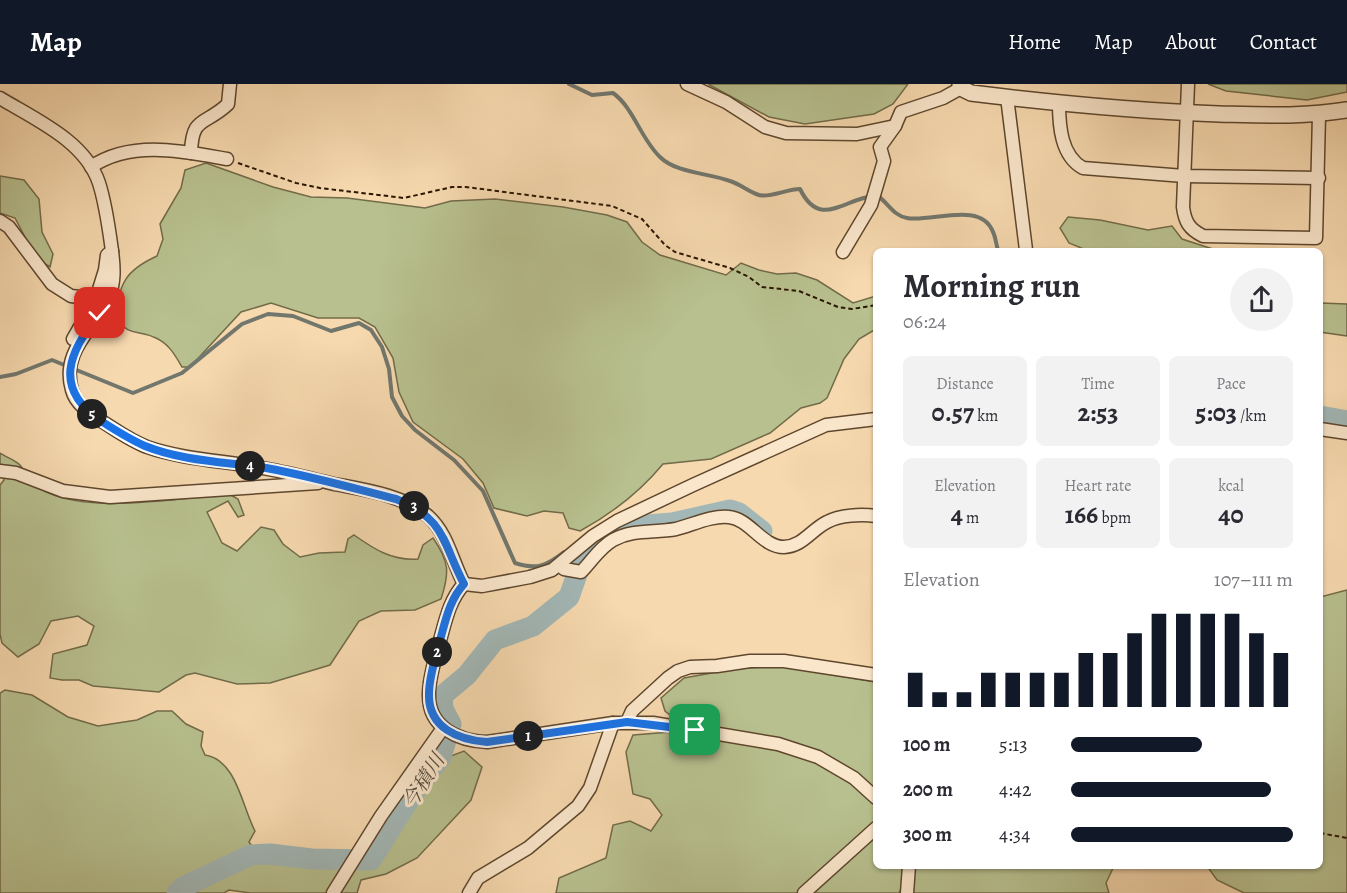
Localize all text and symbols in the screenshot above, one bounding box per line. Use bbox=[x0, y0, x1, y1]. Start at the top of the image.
text: Map bbox=[30, 23, 82, 61]
text: Home bbox=[1008, 28, 1061, 56]
text: Map bbox=[1094, 28, 1132, 56]
text: About bbox=[1165, 28, 1217, 56]
text: Contact bbox=[1250, 28, 1317, 56]
text: Morning run bbox=[903, 263, 1080, 308]
button: share bbox=[1230, 268, 1293, 331]
pin bbox=[74, 287, 125, 338]
icon: check bbox=[83, 296, 116, 329]
text: 06:24 bbox=[903, 308, 946, 335]
text: Distance bbox=[936, 373, 994, 395]
text: Time bbox=[1081, 373, 1115, 395]
text: Pace bbox=[1216, 373, 1246, 395]
text: 0.57 bbox=[932, 395, 974, 430]
text: 2:53 bbox=[1077, 395, 1119, 430]
text: 5:03 bbox=[1195, 395, 1237, 430]
pin: 5 bbox=[77, 399, 107, 429]
text: 5 bbox=[89, 403, 95, 425]
text: km bbox=[974, 405, 998, 427]
text: /km bbox=[1237, 405, 1267, 427]
pin: 4 bbox=[235, 451, 265, 481]
text: 4 bbox=[246, 455, 254, 477]
text: Elevation bbox=[934, 475, 996, 497]
text: Heart rate bbox=[1065, 475, 1131, 497]
text: kcal bbox=[1218, 475, 1244, 497]
pin: 3 bbox=[399, 491, 429, 521]
text: 3 bbox=[411, 495, 417, 517]
text: 4 bbox=[951, 497, 963, 532]
text: 166 bbox=[1065, 497, 1098, 532]
text: 40 bbox=[1218, 497, 1244, 532]
text: m bbox=[963, 507, 979, 529]
text: bpm bbox=[1098, 507, 1131, 529]
text: Elevation bbox=[903, 566, 980, 593]
text: 107–111 m bbox=[1214, 566, 1293, 593]
pin: 2 bbox=[422, 637, 452, 667]
text: 2 bbox=[433, 641, 441, 663]
pin bbox=[669, 704, 720, 755]
icon: arrive bbox=[678, 713, 711, 746]
pin: 1 bbox=[513, 721, 543, 751]
text: 1 bbox=[525, 725, 531, 747]
text: 100 m bbox=[903, 731, 951, 758]
text: 5:13 bbox=[999, 731, 1028, 758]
water label: 今積川 bbox=[396, 747, 452, 814]
text: 200 m bbox=[903, 776, 953, 803]
text: 4:42 bbox=[999, 776, 1031, 803]
text: 300 m bbox=[903, 821, 952, 848]
text: 4:34 bbox=[999, 821, 1030, 848]

